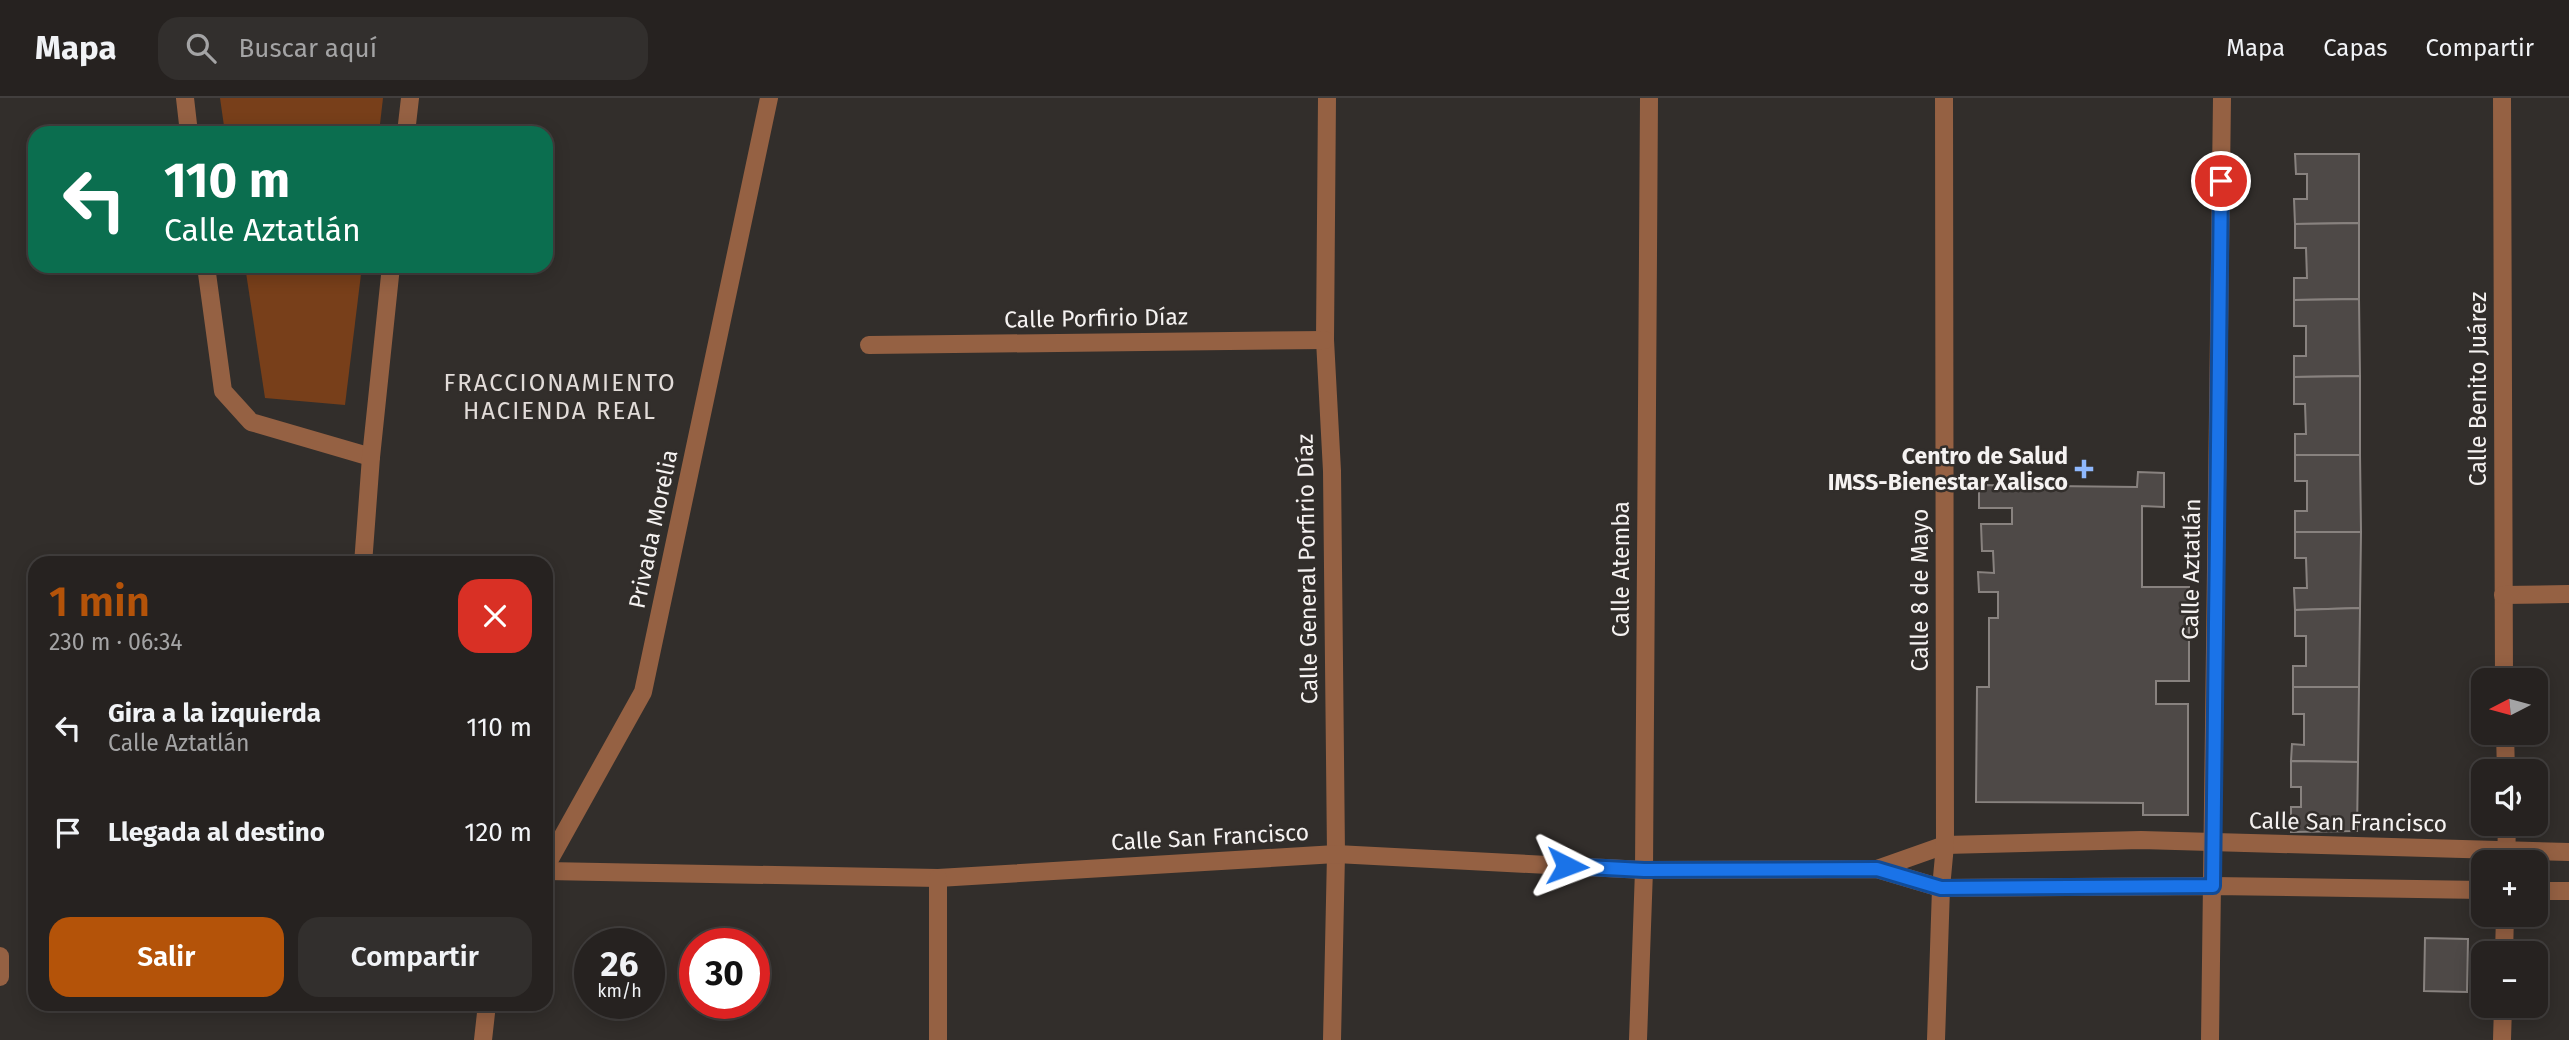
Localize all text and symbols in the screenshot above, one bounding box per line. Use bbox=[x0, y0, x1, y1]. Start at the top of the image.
search box bbox=[158, 17, 648, 80]
text: Mapa bbox=[35, 28, 116, 68]
icon: search bbox=[182, 29, 220, 67]
text: Buscar aquí bbox=[238, 33, 377, 64]
text: Mapa bbox=[2226, 34, 2285, 62]
text: Capas bbox=[2323, 34, 2387, 62]
text: Compartir bbox=[2425, 34, 2534, 62]
text: 110 m bbox=[164, 151, 290, 210]
pin bbox=[2191, 151, 2251, 211]
icon: left bbox=[49, 154, 140, 245]
icon: arrive bbox=[2202, 162, 2240, 200]
text: Calle Aztatlán bbox=[164, 211, 361, 249]
street label: Calle Benito Juárez bbox=[2464, 292, 2492, 486]
street label: Calle Porfirio Díaz bbox=[1004, 302, 1188, 334]
district label: FRACCIONAMIENTO HACIENDA REAL bbox=[443, 369, 677, 425]
street label: Calle General Porfirio Díaz bbox=[1291, 434, 1323, 704]
place label: Centro de Salud IMSS-Bienestar Xalisco bbox=[1828, 442, 2068, 496]
street label: Privada Morelia bbox=[622, 447, 684, 611]
marker: Centro de Salud IMSS-Bienestar Xalisco bbox=[2074, 459, 2094, 479]
street label: Calle Aztatlán bbox=[2176, 498, 2206, 640]
street label: Calle Atemba bbox=[1607, 501, 1635, 637]
street label: Calle 8 de Mayo bbox=[1906, 509, 1934, 671]
text: 1 min bbox=[49, 577, 150, 627]
button: close bbox=[458, 579, 532, 653]
text: 230 m · 06:34 bbox=[49, 628, 183, 656]
north arrow bbox=[2471, 668, 2548, 746]
map controls bbox=[2471, 668, 2548, 1018]
text: Gira a la izquierda bbox=[108, 698, 321, 729]
icon: left bbox=[49, 709, 87, 747]
text: 110 m bbox=[466, 712, 532, 743]
text: Calle Aztatlán bbox=[108, 729, 250, 757]
button: sound bbox=[2471, 759, 2548, 836]
street label: Calle San Francisco bbox=[2249, 806, 2447, 838]
icon: arrive bbox=[49, 814, 87, 852]
text: Llegada al destino bbox=[108, 817, 325, 848]
text: 120 m bbox=[464, 817, 532, 848]
street label: Calle San Francisco bbox=[1110, 818, 1310, 856]
position arrow bbox=[1530, 829, 1604, 903]
button: + bbox=[2471, 850, 2548, 927]
button: Salir bbox=[49, 917, 284, 997]
button: Compartir bbox=[298, 917, 532, 997]
speed limit sign: 30 bbox=[679, 928, 770, 1019]
button: − bbox=[2471, 941, 2548, 1018]
text: 26 bbox=[601, 943, 638, 985]
text: km/h bbox=[597, 980, 642, 1002]

